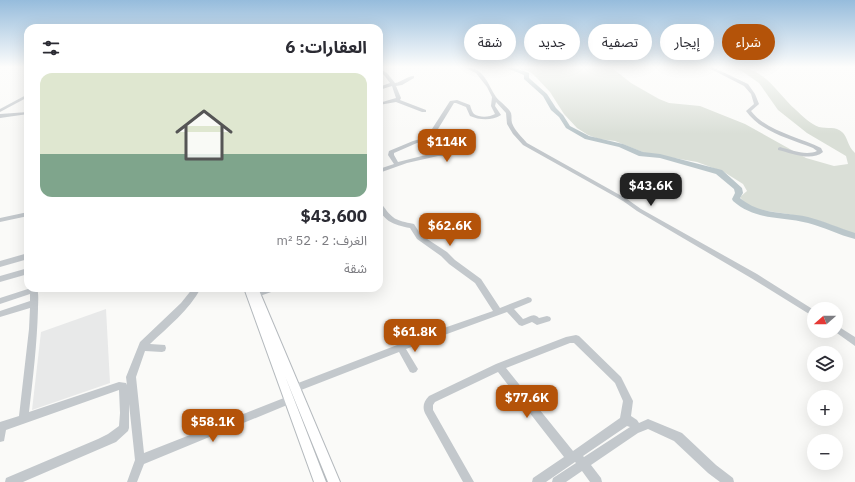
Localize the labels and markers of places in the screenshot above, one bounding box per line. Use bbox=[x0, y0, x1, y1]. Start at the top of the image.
pin: $114K bbox=[419, 129, 475, 163]
pin: $43.6K bbox=[618, 173, 684, 207]
pin: $62.6K bbox=[417, 213, 483, 247]
pin: $61.8K bbox=[382, 319, 448, 353]
pin: $77.6K bbox=[494, 385, 560, 419]
pin: $58.1K bbox=[180, 409, 246, 443]

